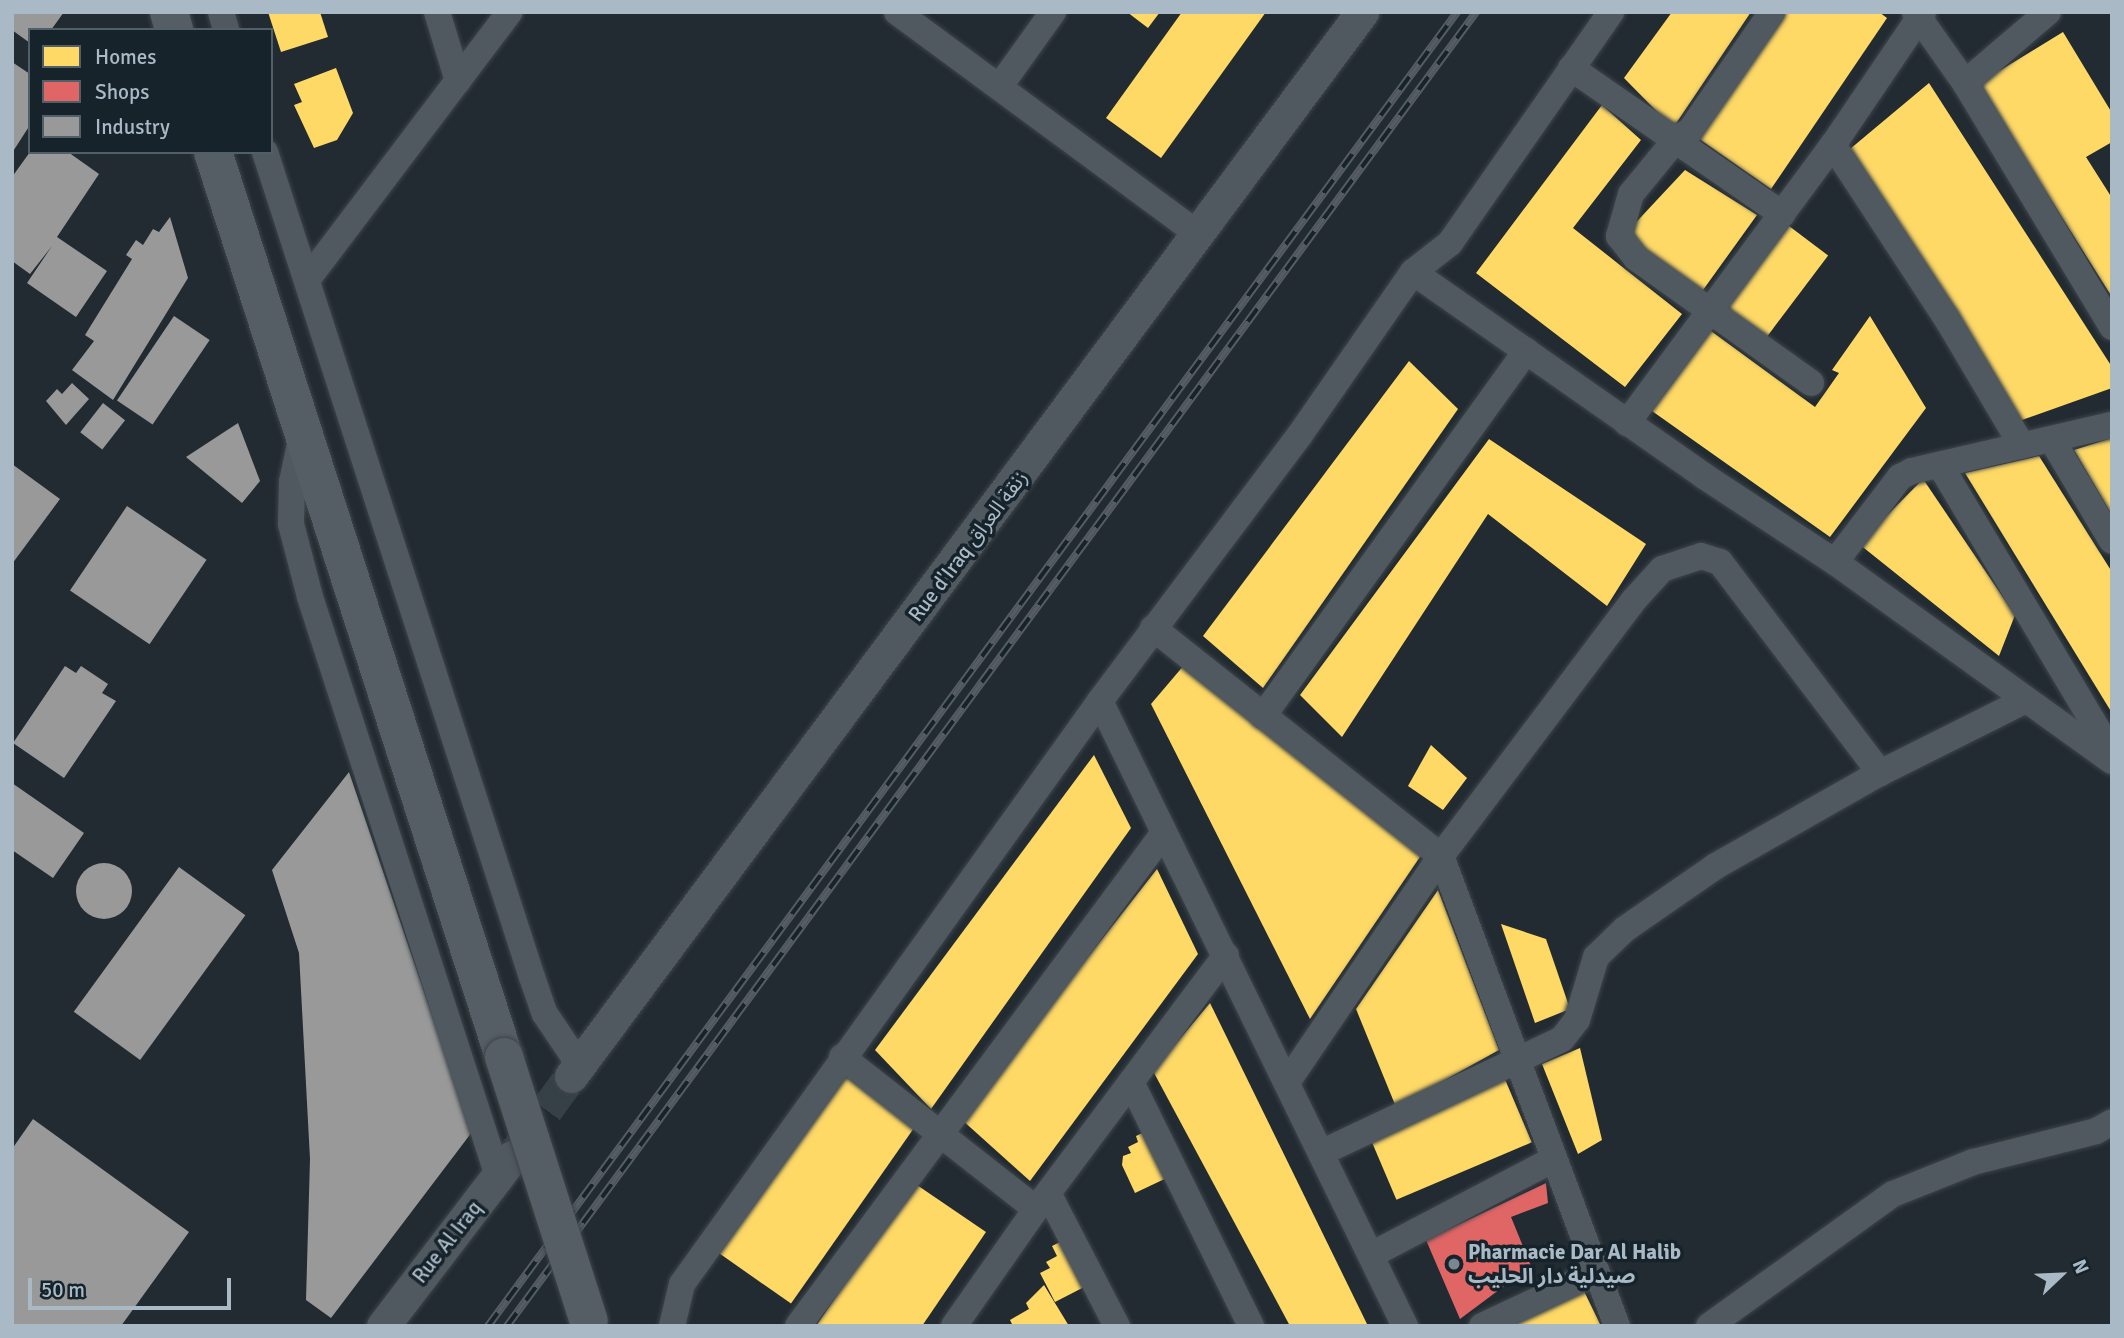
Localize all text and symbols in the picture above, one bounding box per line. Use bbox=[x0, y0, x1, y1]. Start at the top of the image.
legend bbox=[28, 28, 273, 154]
text: Homes bbox=[95, 44, 157, 70]
text: Shops bbox=[95, 79, 149, 105]
text: Industry bbox=[95, 114, 170, 140]
street label: Rue d'Iraq زنقة العراق bbox=[903, 466, 1033, 626]
street label: Rue Al Iraq bbox=[407, 1196, 487, 1288]
place label: Pharmacie Dar Al Halib صيدلية دار الحليب bbox=[1468, 1239, 1681, 1289]
north arrow bbox=[2026, 1240, 2096, 1310]
marker: Pharmacie Dar Al Halib صيدلية دار الحليب bbox=[1446, 1256, 1462, 1272]
text: N bbox=[2067, 1256, 2094, 1278]
scale bar bbox=[32, 1264, 234, 1308]
text: 50 m bbox=[41, 1277, 85, 1303]

